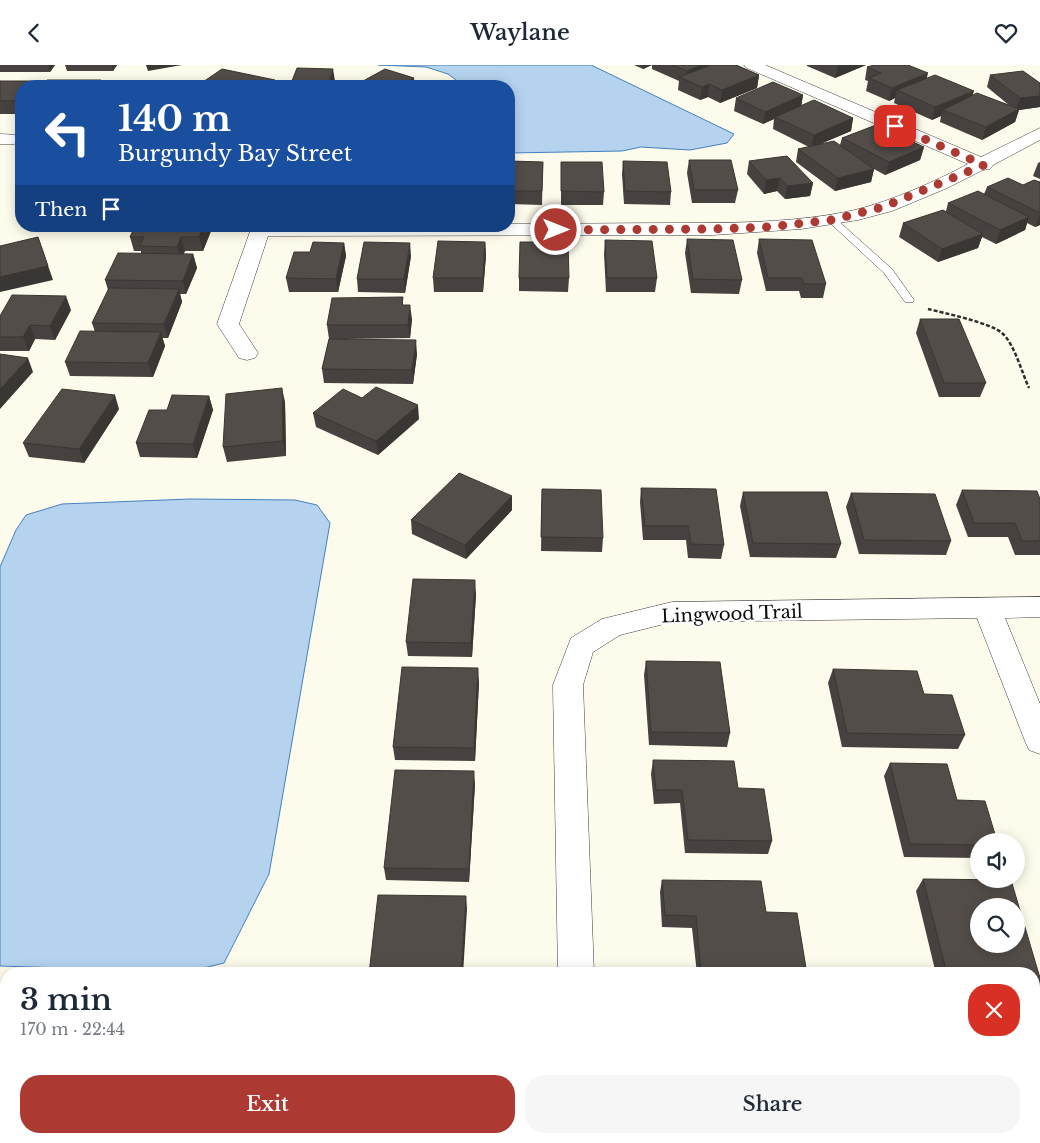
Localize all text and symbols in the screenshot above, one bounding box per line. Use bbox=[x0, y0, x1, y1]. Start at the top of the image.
icon: back bbox=[20, 19, 48, 47]
text: Waylane bbox=[470, 19, 570, 46]
icon: heart bbox=[992, 19, 1020, 47]
text: 140 m bbox=[118, 97, 231, 140]
icon: left bbox=[35, 100, 100, 165]
pin bbox=[874, 105, 916, 147]
icon: arrive bbox=[881, 112, 909, 140]
text: Burgundy Bay Street bbox=[118, 140, 352, 167]
icon: arrive bbox=[97, 195, 125, 223]
text: Then bbox=[35, 198, 87, 221]
position arrow bbox=[529, 203, 581, 255]
street label: Lingwood Trail bbox=[661, 601, 803, 627]
map controls bbox=[970, 833, 1025, 953]
button: sound bbox=[970, 833, 1025, 888]
button: search bbox=[970, 898, 1025, 953]
text: 3 min bbox=[20, 981, 112, 1018]
button: close bbox=[968, 984, 1020, 1036]
text: 170 m · 22:44 bbox=[20, 1019, 125, 1039]
button: Exit bbox=[20, 1075, 515, 1133]
button: Share bbox=[525, 1075, 1020, 1133]

